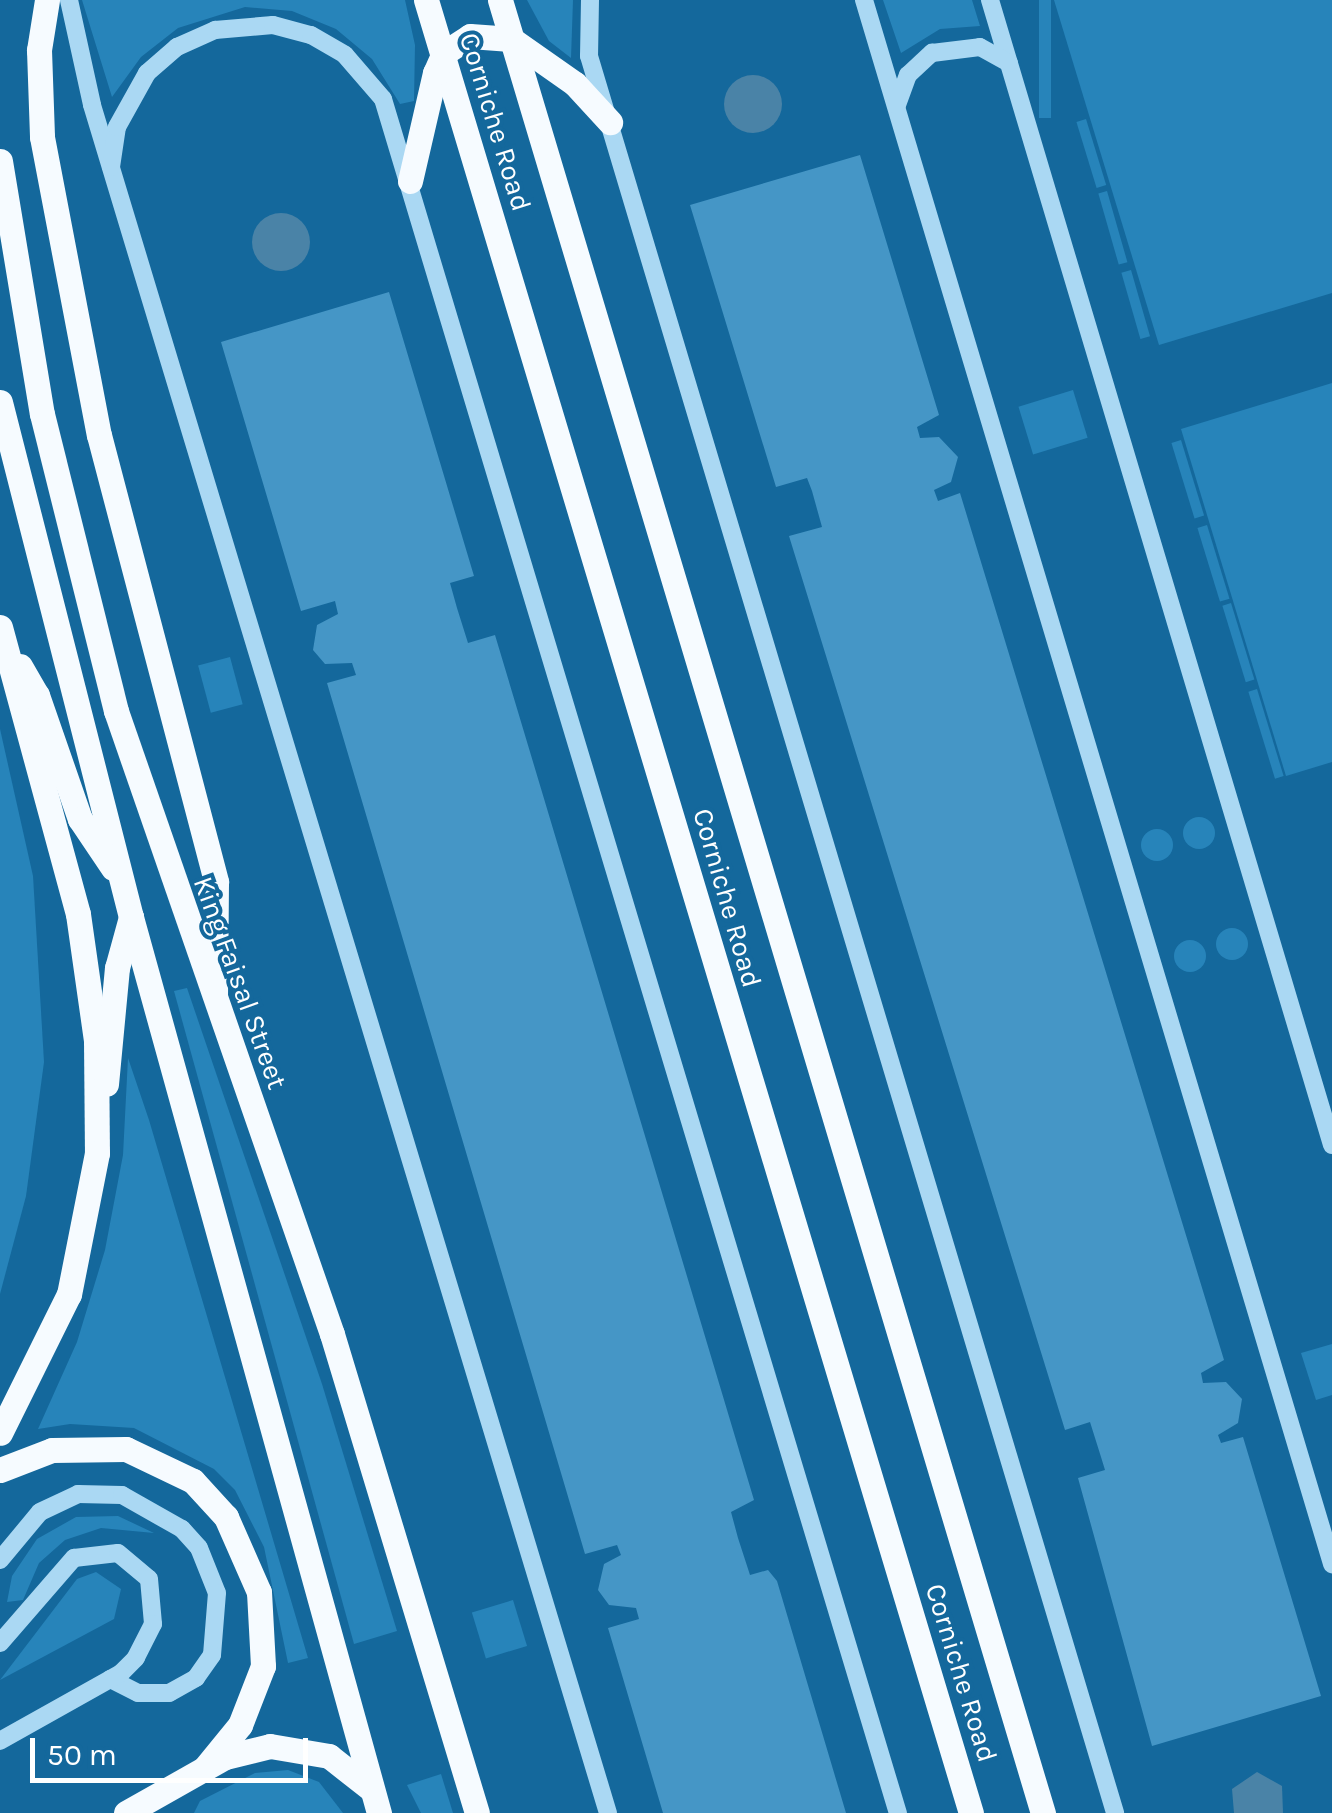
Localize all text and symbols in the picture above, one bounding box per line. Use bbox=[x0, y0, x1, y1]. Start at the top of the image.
street label: Corniche Road bbox=[452, 29, 538, 215]
street label: Corniche Road bbox=[685, 805, 769, 991]
street label: King Faisal Street bbox=[186, 872, 294, 1094]
street label: Corniche Road bbox=[918, 1580, 1004, 1766]
scale bar bbox=[35, 1718, 312, 1780]
text: 50 m bbox=[47, 1737, 117, 1773]

